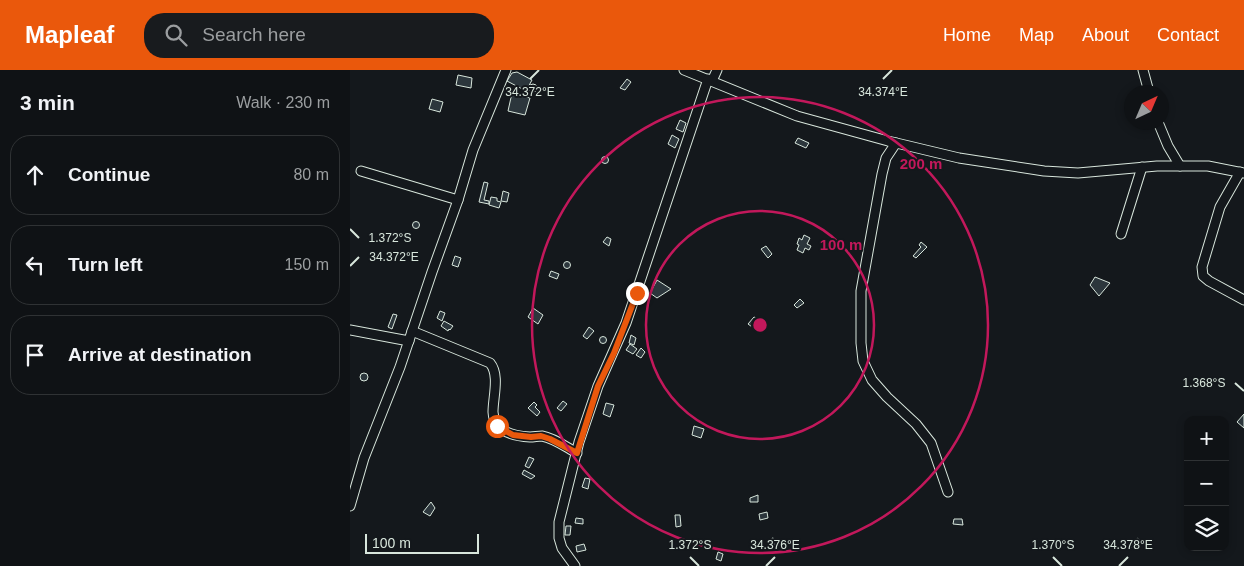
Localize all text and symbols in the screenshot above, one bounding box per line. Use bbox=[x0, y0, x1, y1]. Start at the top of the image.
search box bbox=[144, 13, 494, 58]
text: Mapleaf bbox=[25, 21, 114, 48]
icon: search bbox=[162, 21, 190, 49]
text: Search here bbox=[202, 24, 306, 45]
text: Home bbox=[943, 25, 991, 45]
text: Map bbox=[1019, 25, 1054, 45]
text: About bbox=[1082, 25, 1129, 45]
text: Contact bbox=[1157, 25, 1219, 45]
text: 34.372°E bbox=[505, 85, 555, 99]
text: 34.374°E bbox=[858, 85, 908, 99]
north arrow bbox=[1124, 85, 1169, 130]
text: 3 min bbox=[20, 91, 75, 114]
text: Walk · 230 m bbox=[236, 94, 330, 111]
text: 200 m bbox=[900, 155, 942, 172]
icon: ahead bbox=[21, 161, 49, 189]
text: Continue bbox=[68, 164, 150, 185]
text: 80 m bbox=[293, 166, 329, 183]
text: 1.372°S bbox=[369, 231, 411, 245]
text: 100 m bbox=[820, 236, 862, 253]
text: 34.372°E bbox=[369, 250, 419, 264]
icon: left bbox=[21, 251, 49, 279]
text: Turn left bbox=[68, 254, 143, 275]
text: 150 m bbox=[285, 256, 329, 273]
route end bbox=[626, 282, 649, 305]
centre of rings bbox=[751, 316, 769, 334]
icon: arrive bbox=[21, 341, 49, 369]
text: Arrive at destination bbox=[68, 344, 252, 365]
text: 1.368°S bbox=[1183, 376, 1225, 390]
route start bbox=[486, 415, 509, 438]
map controls bbox=[1184, 416, 1229, 551]
button: + bbox=[1184, 416, 1229, 461]
button: − bbox=[1184, 461, 1229, 506]
button: layers bbox=[1184, 506, 1229, 551]
scale bar bbox=[365, 531, 479, 554]
text: 100 m bbox=[372, 535, 411, 551]
text: 1.372°S bbox=[669, 538, 711, 552]
text: 34.376°E bbox=[750, 538, 800, 552]
text: 1.370°S bbox=[1032, 538, 1074, 552]
text: 34.378°E bbox=[1103, 538, 1153, 552]

